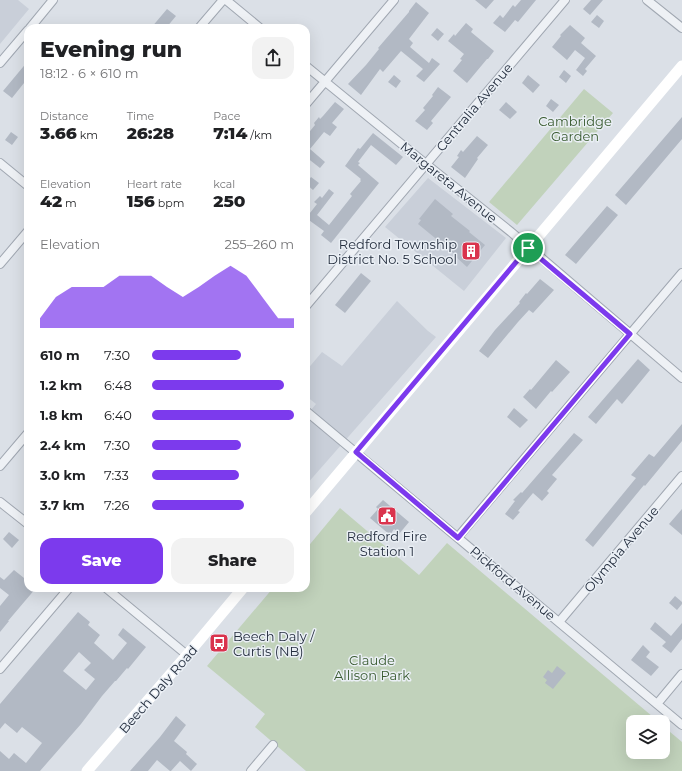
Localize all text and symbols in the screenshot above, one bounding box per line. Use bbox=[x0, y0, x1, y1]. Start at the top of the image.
text: Evening run bbox=[40, 36, 182, 63]
button: share bbox=[252, 37, 294, 79]
street label: Centralia Avenue bbox=[432, 59, 516, 154]
text: 18:12 · 6 × 610 m bbox=[40, 65, 139, 81]
text: Distance bbox=[40, 109, 88, 123]
text: Time bbox=[127, 109, 154, 123]
text: Pace bbox=[213, 109, 240, 123]
park label: Cambridge Garden bbox=[538, 113, 612, 144]
text: 3.66 bbox=[40, 123, 77, 143]
text: 26:28 bbox=[127, 123, 174, 143]
text: 7:14 bbox=[213, 123, 247, 143]
text: km bbox=[77, 128, 98, 142]
text: /km bbox=[247, 128, 272, 142]
street label: Margareta Avenue bbox=[397, 138, 501, 226]
text: Elevation bbox=[40, 177, 91, 191]
text: Heart rate bbox=[127, 177, 182, 191]
text: kcal bbox=[213, 177, 235, 191]
text: 42 bbox=[40, 191, 62, 211]
text: 156 bbox=[127, 191, 155, 211]
text: 250 bbox=[213, 191, 245, 211]
text: m bbox=[62, 196, 77, 210]
text: bpm bbox=[155, 196, 184, 210]
pin bbox=[511, 231, 545, 265]
text: Elevation bbox=[40, 236, 100, 252]
text: 255–260 m bbox=[225, 236, 294, 252]
place label: Redford Township District No. 5 School bbox=[327, 236, 457, 267]
icon: arrive bbox=[517, 237, 539, 259]
building icon: Redford Township District No. 5 School bbox=[460, 240, 482, 262]
text: 610 m bbox=[40, 347, 80, 363]
text: 7:30 bbox=[104, 347, 130, 363]
text: 1.2 km bbox=[40, 377, 82, 393]
text: 6:48 bbox=[104, 377, 132, 393]
text: 1.8 km bbox=[40, 407, 83, 423]
text: 6:40 bbox=[104, 407, 132, 423]
text: 2.4 km bbox=[40, 437, 86, 453]
text: 7:30 bbox=[104, 437, 130, 453]
text: 3.0 km bbox=[40, 467, 86, 483]
text: 7:33 bbox=[104, 467, 129, 483]
text: 3.7 km bbox=[40, 497, 85, 513]
text: 7:26 bbox=[104, 497, 129, 513]
street label: Olympia Avenue bbox=[580, 503, 662, 595]
public building icon: Redford Fire Station 1 bbox=[376, 505, 398, 527]
place label: Redford Fire Station 1 bbox=[347, 528, 427, 559]
button: Save bbox=[40, 538, 163, 584]
button: Share bbox=[171, 538, 294, 584]
street label: Pickford Avenue bbox=[467, 543, 559, 623]
place label: Beech Daly / Curtis (NB) bbox=[233, 628, 315, 659]
bus stop icon: Beech Daly / Curtis (NB) bbox=[208, 632, 230, 654]
street label: Beech Daly Road bbox=[115, 642, 201, 736]
park label: Claude Allison Park bbox=[334, 652, 410, 683]
map controls bbox=[626, 715, 670, 759]
button: layers bbox=[626, 715, 670, 759]

